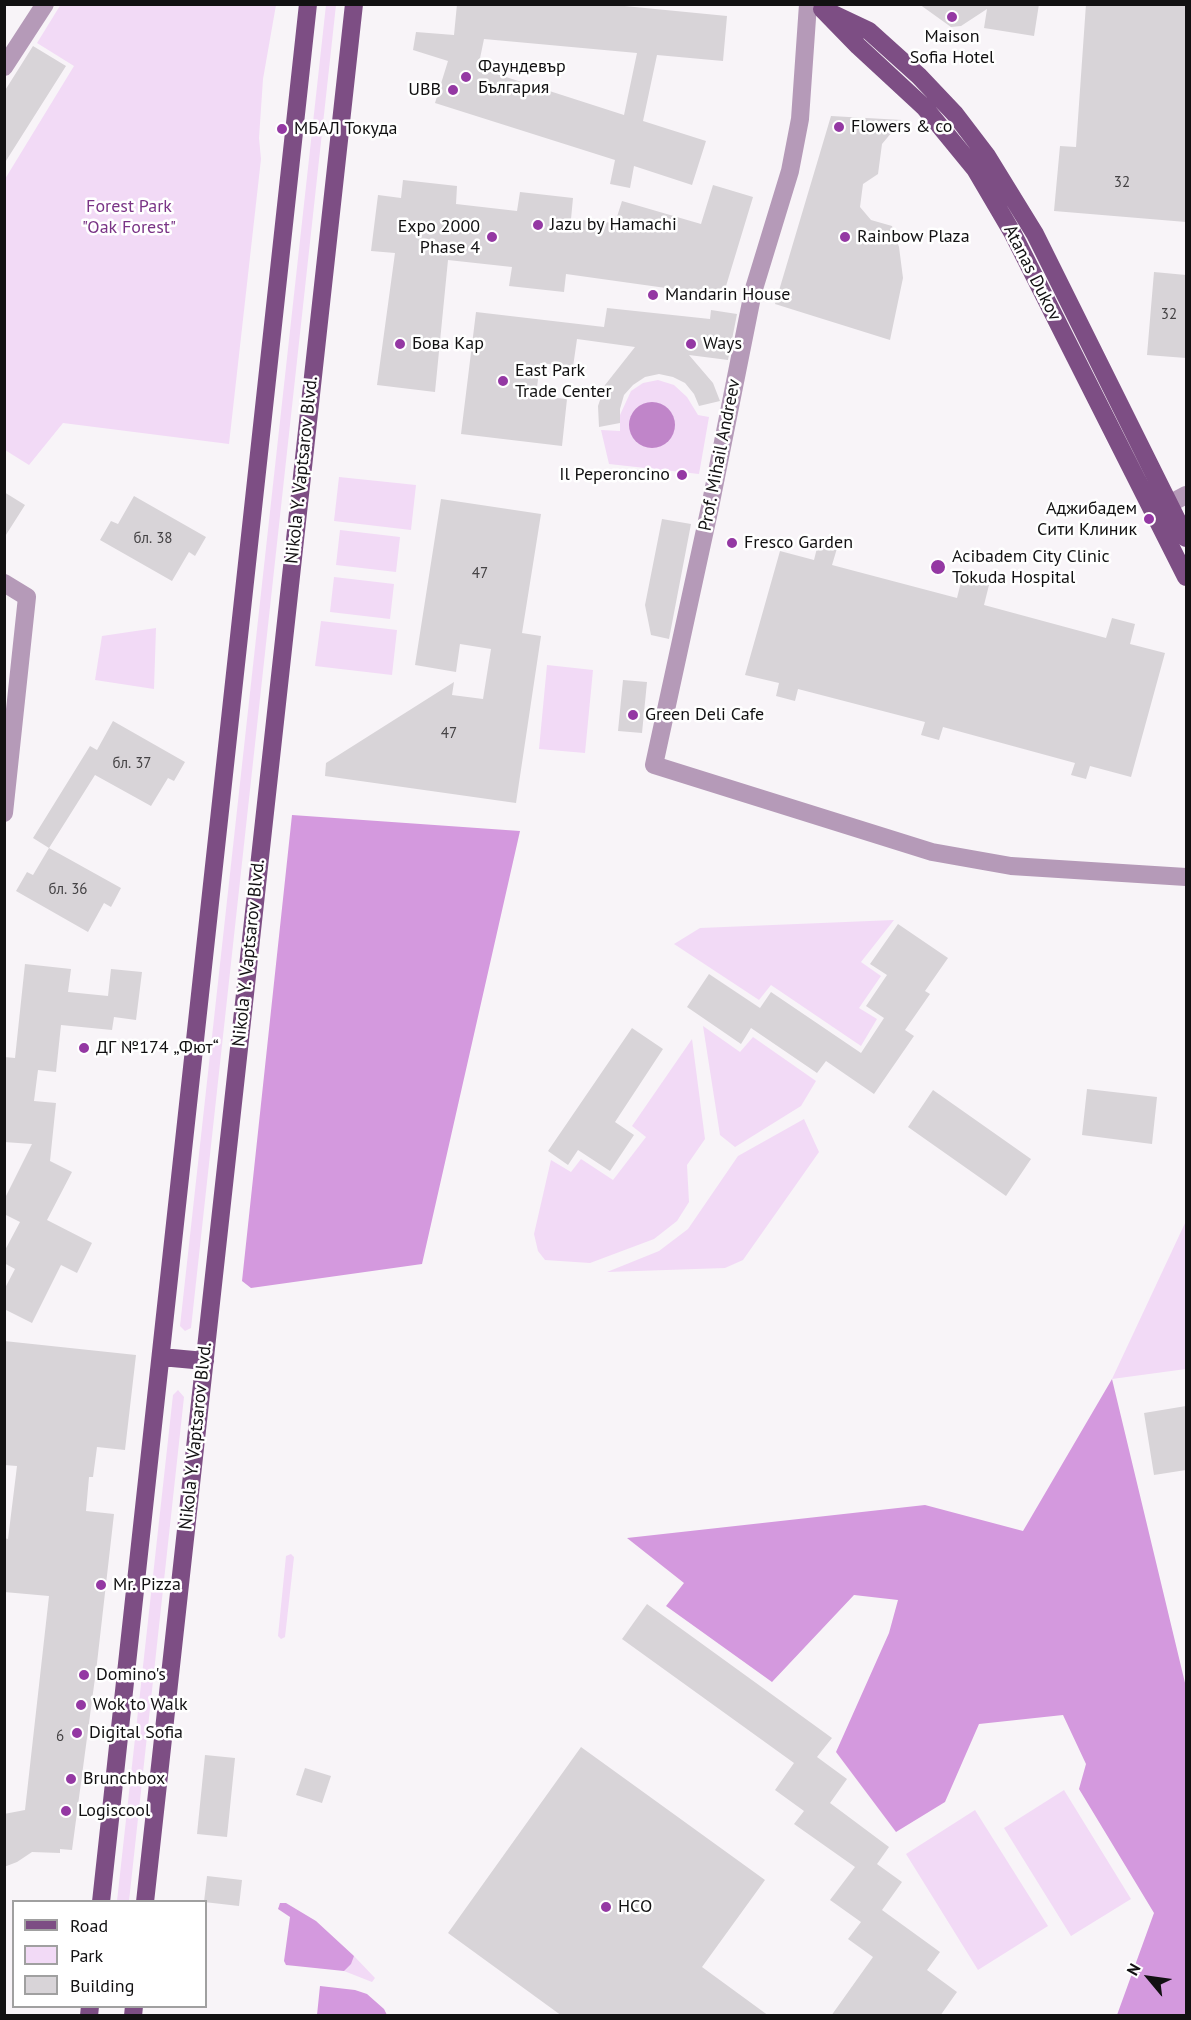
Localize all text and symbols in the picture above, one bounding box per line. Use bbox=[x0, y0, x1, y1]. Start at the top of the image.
marker: Maison Sofia Hotel bbox=[945, 10, 959, 24]
place label: Maison Sofia Hotel bbox=[910, 26, 994, 68]
place label: Фаундевър България bbox=[478, 56, 566, 98]
marker: Фаундевър България bbox=[459, 70, 473, 84]
place label: UBB bbox=[408, 79, 441, 101]
marker: UBB bbox=[446, 83, 460, 97]
place label: Flowers & co bbox=[851, 116, 953, 138]
place label: МБАЛ Токуда bbox=[294, 118, 397, 140]
marker: Flowers & co bbox=[832, 120, 846, 134]
marker: МБАЛ Токуда bbox=[275, 122, 289, 136]
house number: 32 bbox=[1114, 174, 1130, 192]
park label: Forest Park "Oak Forest" bbox=[82, 196, 176, 238]
place label: Jazu by Hamachi bbox=[550, 214, 677, 236]
place label: Expo 2000 Phase 4 bbox=[398, 216, 480, 258]
marker: Jazu by Hamachi bbox=[531, 218, 545, 232]
street label: Atanas Dukov bbox=[999, 222, 1065, 324]
place label: Rainbow Plaza bbox=[857, 226, 970, 248]
marker: Expo 2000 Phase 4 bbox=[485, 230, 499, 244]
marker: Rainbow Plaza bbox=[838, 230, 852, 244]
place label: Mandarin House bbox=[665, 284, 790, 306]
marker: Mandarin House bbox=[646, 288, 660, 302]
house number: 32 bbox=[1161, 306, 1177, 324]
place label: Бова Кар bbox=[412, 333, 484, 355]
place label: Ways bbox=[703, 333, 742, 355]
marker: Бова Кар bbox=[393, 337, 407, 351]
marker: Ways bbox=[684, 337, 698, 351]
place label: East Park Trade Center bbox=[515, 360, 612, 403]
marker: East Park Trade Center bbox=[496, 374, 510, 388]
street label: Nikola Y. Vaptsarov Blvd. bbox=[281, 375, 323, 565]
street label: Prof. Mihail Andreev bbox=[695, 377, 745, 533]
place label: Il Peperoncino bbox=[559, 464, 670, 486]
marker: Il Peperoncino bbox=[675, 468, 689, 482]
place label: Аджибадем Сити Клиник bbox=[1037, 498, 1137, 540]
marker: Аджибадем Сити Клиник bbox=[1142, 512, 1156, 526]
house number: бл. 38 bbox=[133, 530, 173, 548]
place label: Fresco Garden bbox=[744, 532, 853, 554]
marker: Fresco Garden bbox=[725, 536, 739, 550]
place label: Acibadem City Clinic Tokuda Hospital bbox=[952, 546, 1110, 588]
marker: Acibadem City Clinic Tokuda Hospital bbox=[929, 558, 947, 576]
house number: 47 bbox=[472, 565, 488, 583]
place label: Green Deli Cafe bbox=[645, 704, 764, 726]
marker: Green Deli Cafe bbox=[626, 708, 640, 722]
house number: 47 bbox=[441, 725, 457, 743]
house number: бл. 37 bbox=[112, 755, 152, 773]
street label: Nikola Y. Vaptsarov Blvd. bbox=[228, 858, 270, 1048]
house number: бл. 36 bbox=[48, 881, 88, 899]
place label: ДГ №174 „Фют“ bbox=[96, 1037, 219, 1059]
marker: ДГ №174 „Фют“ bbox=[77, 1041, 91, 1055]
street label: Nikola Y. Vaptsarov Blvd. bbox=[175, 1341, 217, 1531]
place label: Mr. Pizza bbox=[113, 1574, 181, 1596]
marker: Mr. Pizza bbox=[94, 1578, 108, 1592]
place label: Domino's bbox=[96, 1664, 166, 1686]
marker: Domino's bbox=[77, 1668, 91, 1682]
place label: Wok to Walk bbox=[93, 1694, 188, 1716]
marker: Wok to Walk bbox=[74, 1698, 88, 1712]
place label: Digital Sofia bbox=[89, 1722, 183, 1744]
marker: Digital Sofia bbox=[70, 1726, 84, 1740]
house number: 6 bbox=[56, 1728, 64, 1746]
place label: Brunchbox bbox=[83, 1768, 165, 1790]
marker: Brunchbox bbox=[64, 1772, 78, 1786]
place label: Logiscool bbox=[78, 1800, 150, 1822]
marker: Logiscool bbox=[59, 1804, 73, 1818]
place label: НСО bbox=[618, 1896, 652, 1918]
legend bbox=[12, 1900, 207, 2008]
marker: НСО bbox=[599, 1900, 613, 1914]
text: Road bbox=[70, 1914, 108, 1937]
text: Park bbox=[70, 1944, 103, 1967]
north arrow bbox=[1119, 1948, 1179, 2008]
text: N bbox=[1122, 1960, 1145, 1979]
text: Building bbox=[70, 1974, 134, 1997]

